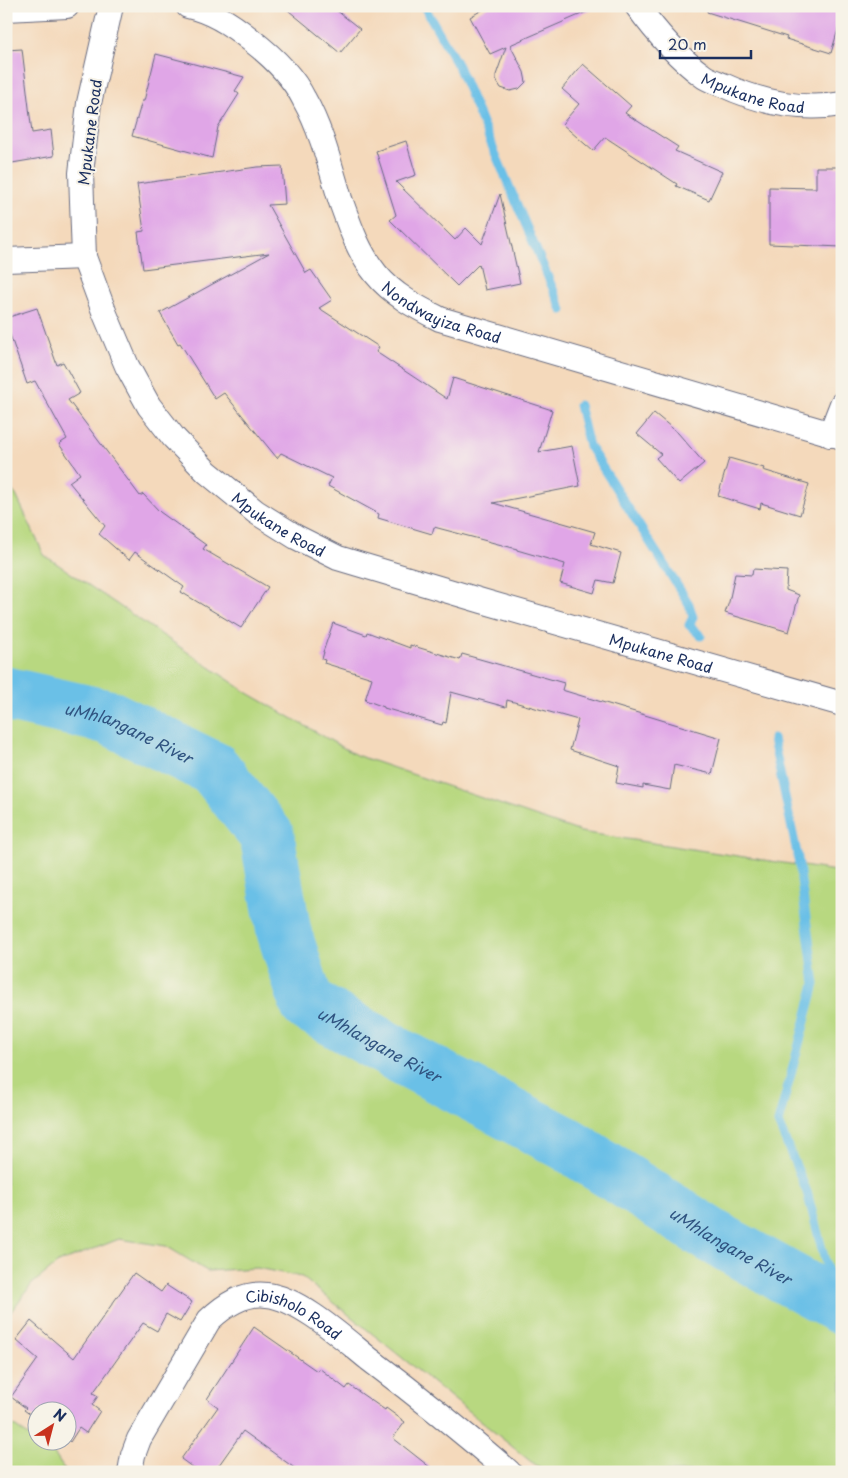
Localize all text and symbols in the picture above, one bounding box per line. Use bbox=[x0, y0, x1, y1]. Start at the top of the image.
scale bar bbox=[660, 28, 752, 60]
text: 20 m bbox=[668, 32, 707, 55]
street label: Mpukane Road bbox=[698, 66, 806, 118]
street label: Mpukane Road bbox=[71, 78, 107, 186]
street label: Nondwayiza Road bbox=[377, 275, 504, 348]
street label: Mpukane Road bbox=[227, 486, 330, 562]
street label: Mpukane Road bbox=[607, 627, 716, 678]
water label: uMhlangane River bbox=[62, 696, 199, 770]
water label: uMhlangane River bbox=[313, 1000, 448, 1089]
water label: uMhlangane River bbox=[665, 1200, 799, 1291]
street label: Cibisholo Road bbox=[243, 1283, 347, 1345]
north arrow bbox=[28, 1400, 78, 1450]
text: N bbox=[49, 1403, 71, 1427]

